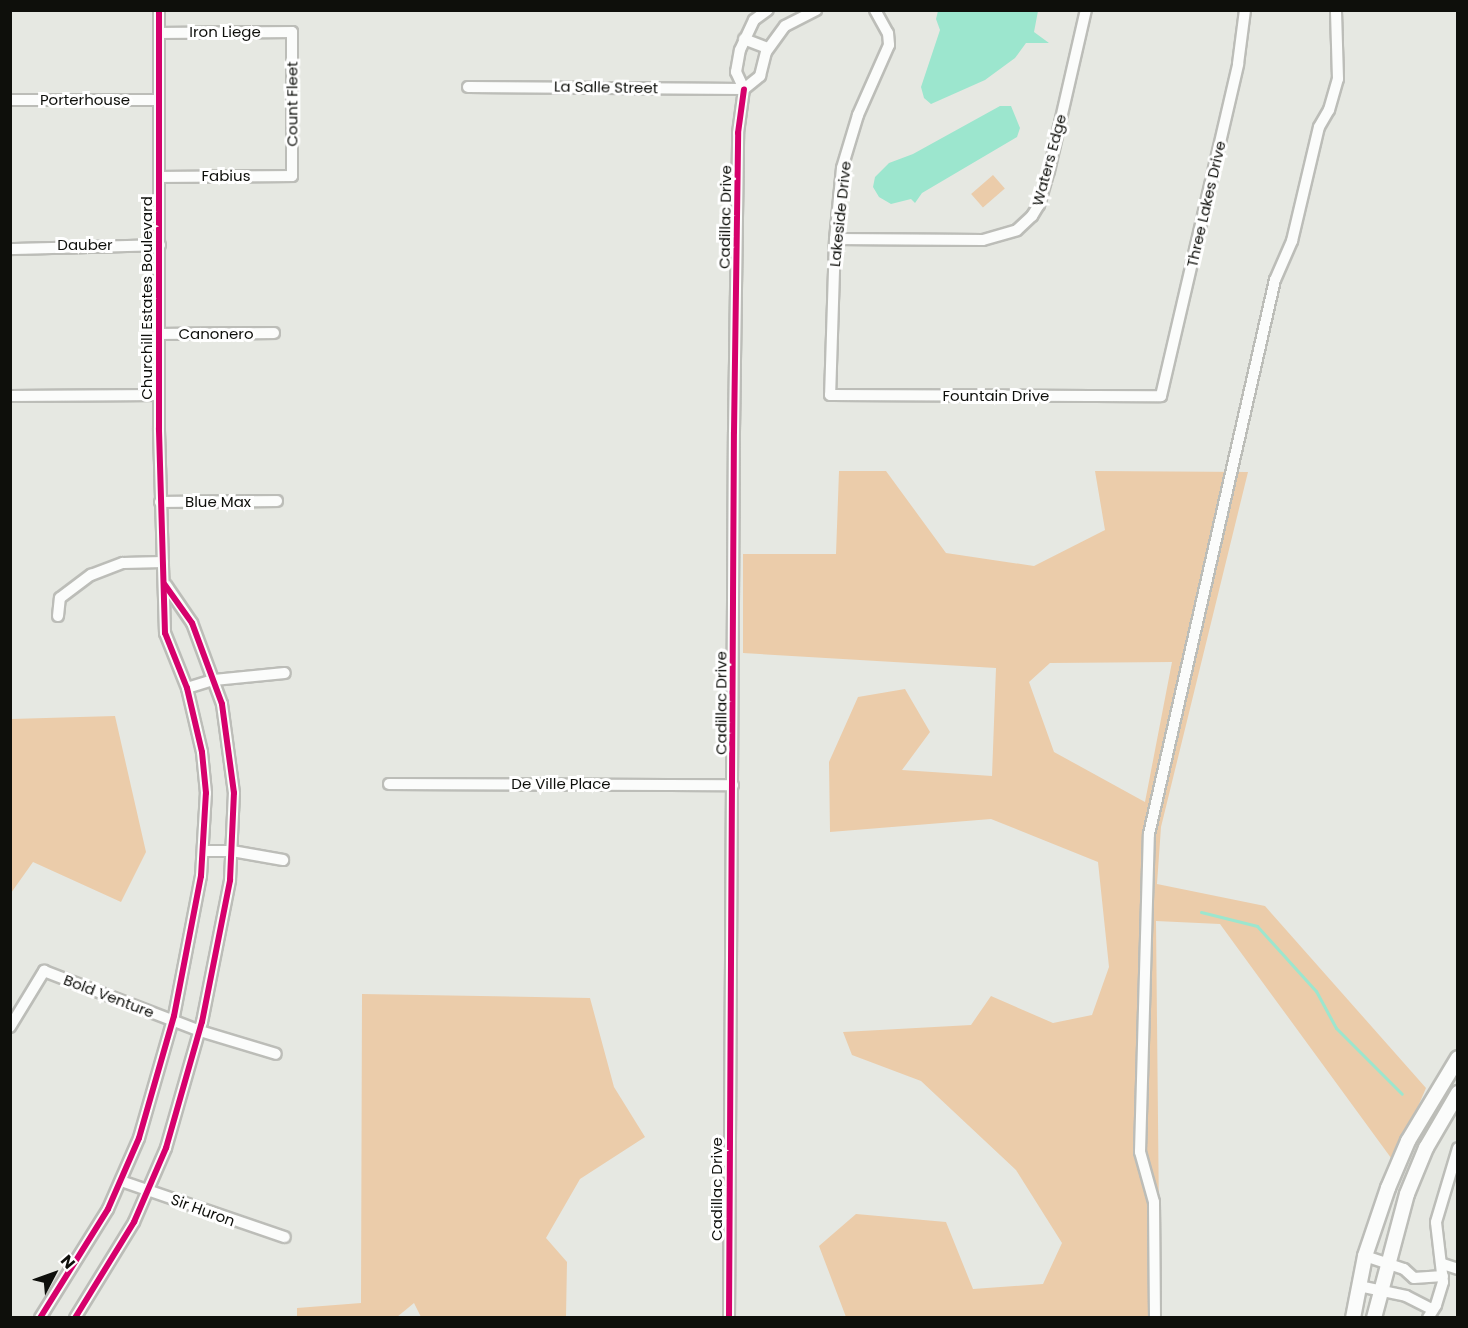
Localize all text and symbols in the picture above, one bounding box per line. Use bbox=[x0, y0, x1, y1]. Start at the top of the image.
street label: Iron Liege bbox=[189, 23, 261, 41]
street label: Count Fleet bbox=[283, 61, 301, 147]
street label: La Salle Street bbox=[554, 77, 658, 97]
street label: Porterhouse bbox=[40, 91, 130, 109]
street label: Waters Edge bbox=[1028, 112, 1070, 208]
street label: Three Lakes Drive bbox=[1183, 139, 1229, 269]
street label: Lakeside Drive bbox=[825, 160, 855, 268]
street label: Cadillac Drive bbox=[715, 165, 735, 269]
street label: Fabius bbox=[202, 167, 250, 185]
street label: Churchill Estates Boulevard bbox=[138, 196, 156, 400]
street label: Dauber bbox=[57, 236, 113, 254]
street label: Canonero bbox=[178, 325, 254, 343]
street label: Fountain Drive bbox=[943, 387, 1049, 405]
street label: Blue Max bbox=[185, 493, 251, 511]
street label: Cadillac Drive bbox=[712, 651, 730, 755]
street label: De Ville Place bbox=[511, 775, 611, 793]
street label: Bold Venture bbox=[61, 970, 157, 1022]
street label: Cadillac Drive bbox=[708, 1137, 726, 1241]
street label: Sir Huron bbox=[169, 1190, 237, 1230]
north arrow bbox=[24, 1244, 84, 1304]
text: N bbox=[55, 1250, 81, 1274]

